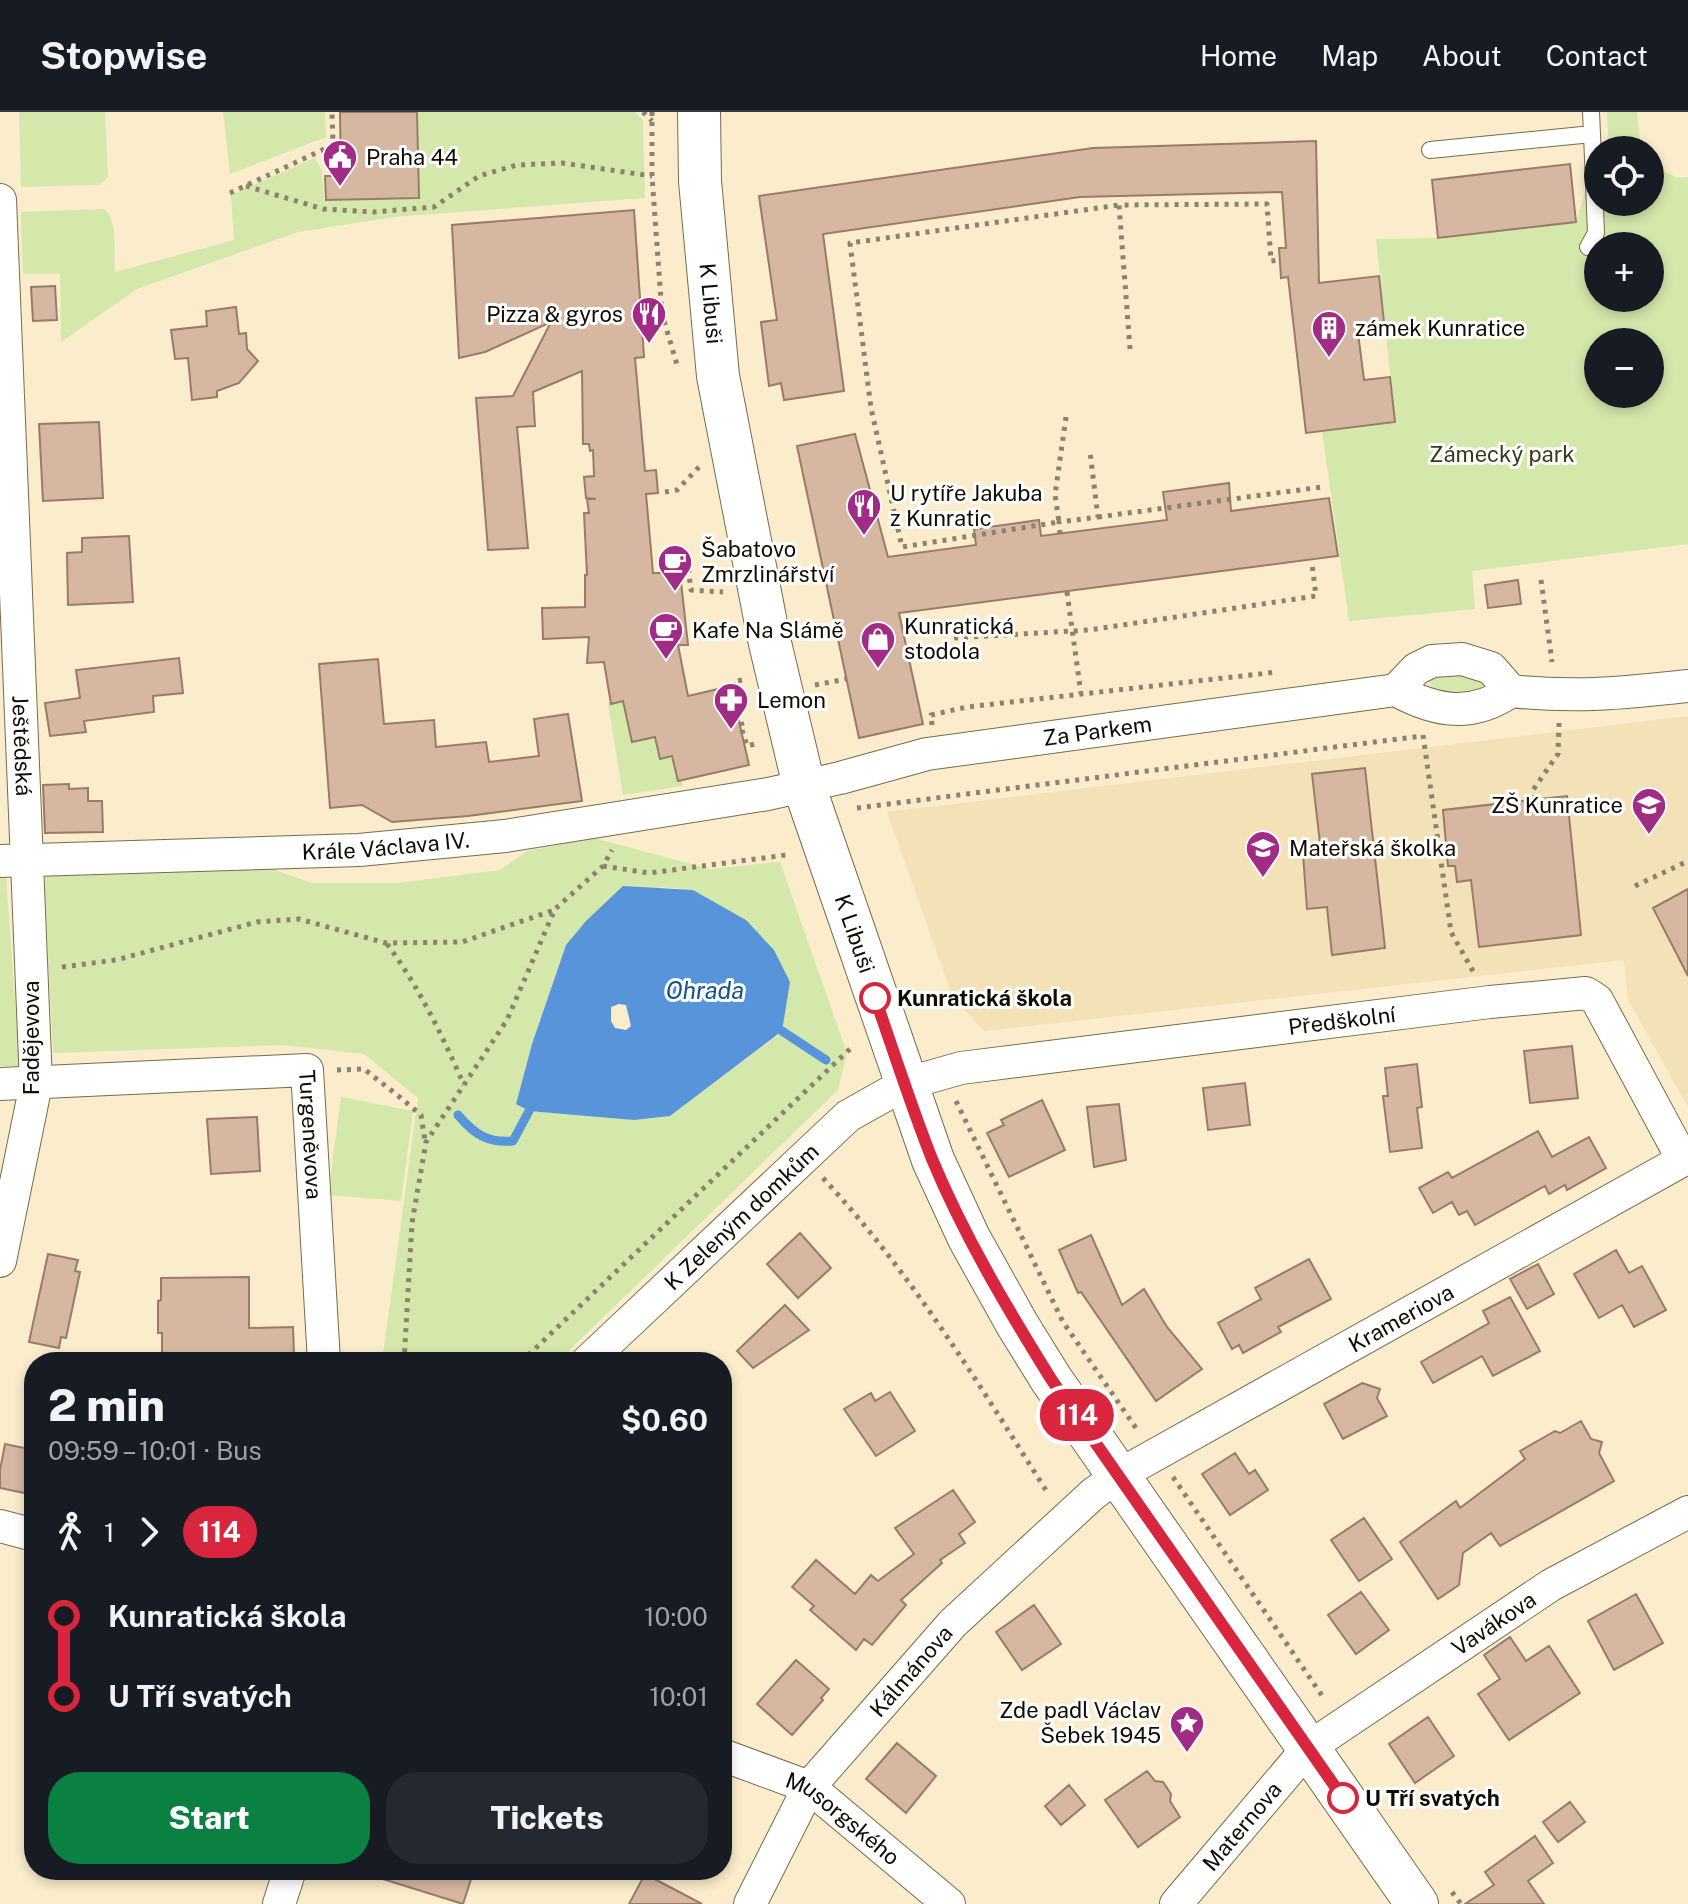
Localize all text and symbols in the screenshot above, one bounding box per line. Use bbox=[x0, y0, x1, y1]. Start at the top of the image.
text: Stopwise bbox=[40, 33, 207, 78]
text: Home bbox=[1200, 39, 1277, 72]
text: Map bbox=[1321, 39, 1378, 72]
text: About bbox=[1422, 39, 1502, 72]
text: Contact bbox=[1546, 39, 1648, 72]
map controls bbox=[1584, 136, 1664, 408]
button: locate bbox=[1584, 136, 1664, 216]
public building icon: Praha 44 bbox=[321, 138, 359, 188]
place label: Praha 44 bbox=[366, 144, 458, 170]
button: + bbox=[1584, 232, 1664, 312]
street label: K Libuši bbox=[695, 262, 728, 345]
restaurant icon: Pizza & gyros bbox=[630, 295, 668, 345]
place label: Pizza & gyros bbox=[486, 301, 623, 327]
building icon: zámek Kunratice bbox=[1310, 309, 1348, 359]
place label: zámek Kunratice bbox=[1355, 315, 1525, 341]
button: − bbox=[1584, 328, 1664, 408]
park label: Zámecký park bbox=[1429, 441, 1575, 467]
place label: U rytíře Jakuba z Kunratic bbox=[890, 480, 1042, 531]
restaurant icon: U rytíře Jakuba z Kunratic bbox=[845, 487, 883, 537]
place label: Šabatovo Zmrzlinářství bbox=[701, 536, 835, 587]
cafe icon: Šabatovo Zmrzlinářství bbox=[656, 543, 694, 593]
cafe icon: Kafe Na Slámě bbox=[647, 611, 685, 661]
place label: Kunratická stodola bbox=[904, 613, 1014, 664]
place label: Kafe Na Slámě bbox=[692, 617, 844, 643]
shop icon: Kunratická stodola bbox=[859, 620, 897, 670]
pharmacy icon: Lemon bbox=[712, 681, 750, 731]
place label: Lemon bbox=[757, 687, 826, 713]
street label: Ještědská bbox=[7, 695, 37, 797]
street label: Za Parkem bbox=[1041, 710, 1153, 751]
school or university icon: ZŠ Kunratice bbox=[1630, 786, 1668, 836]
place label: ZŠ Kunratice bbox=[1491, 792, 1623, 818]
street label: Krále Václava IV. bbox=[301, 826, 471, 865]
school or university icon: Mateřská školka bbox=[1244, 829, 1282, 879]
place label: Mateřská školka bbox=[1289, 835, 1456, 861]
street label: K Libuši bbox=[829, 891, 880, 976]
water label: Ohrada bbox=[666, 976, 744, 1004]
street label: Fadějevova bbox=[18, 981, 44, 1095]
marker: Kunratická škola bbox=[860, 983, 890, 1013]
place label: Kunratická škola bbox=[897, 985, 1072, 1011]
street label: Předškolní bbox=[1287, 1001, 1398, 1040]
street label: Turgeněvova bbox=[294, 1069, 328, 1200]
street label: K Zeleným domkům bbox=[659, 1138, 824, 1295]
street label: Krameriova bbox=[1344, 1278, 1458, 1358]
text: 2 min bbox=[48, 1379, 165, 1431]
line badge: 114 bbox=[1031, 1389, 1123, 1441]
text: 114 bbox=[1056, 1398, 1098, 1431]
text: $0.60 bbox=[621, 1402, 708, 1438]
text: 09:59 – 10:01 · Bus bbox=[48, 1435, 262, 1466]
icon: walk bbox=[48, 1510, 92, 1554]
icon: forward bbox=[127, 1510, 171, 1554]
text: 114 bbox=[199, 1515, 241, 1548]
text: 1 bbox=[104, 1517, 115, 1548]
street label: Vavákova bbox=[1447, 1586, 1541, 1661]
text: Kunratická škola bbox=[108, 1598, 347, 1634]
text: 10:00 bbox=[644, 1601, 708, 1632]
street label: Kálmánova bbox=[864, 1620, 958, 1722]
text: U Tří svatých bbox=[108, 1678, 292, 1714]
text: 10:01 bbox=[649, 1681, 708, 1712]
place label: Zde padl Václav Šebek 1945 bbox=[999, 1697, 1161, 1748]
place icon: Zde padl Václav Šebek 1945 bbox=[1168, 1704, 1206, 1754]
street label: Musorgského bbox=[782, 1767, 905, 1870]
button: Start bbox=[48, 1772, 370, 1864]
button: Tickets bbox=[386, 1772, 708, 1864]
street label: Maternova bbox=[1197, 1776, 1287, 1876]
marker: U Tří svatých bbox=[1328, 1783, 1358, 1813]
place label: U Tří svatých bbox=[1365, 1785, 1500, 1811]

